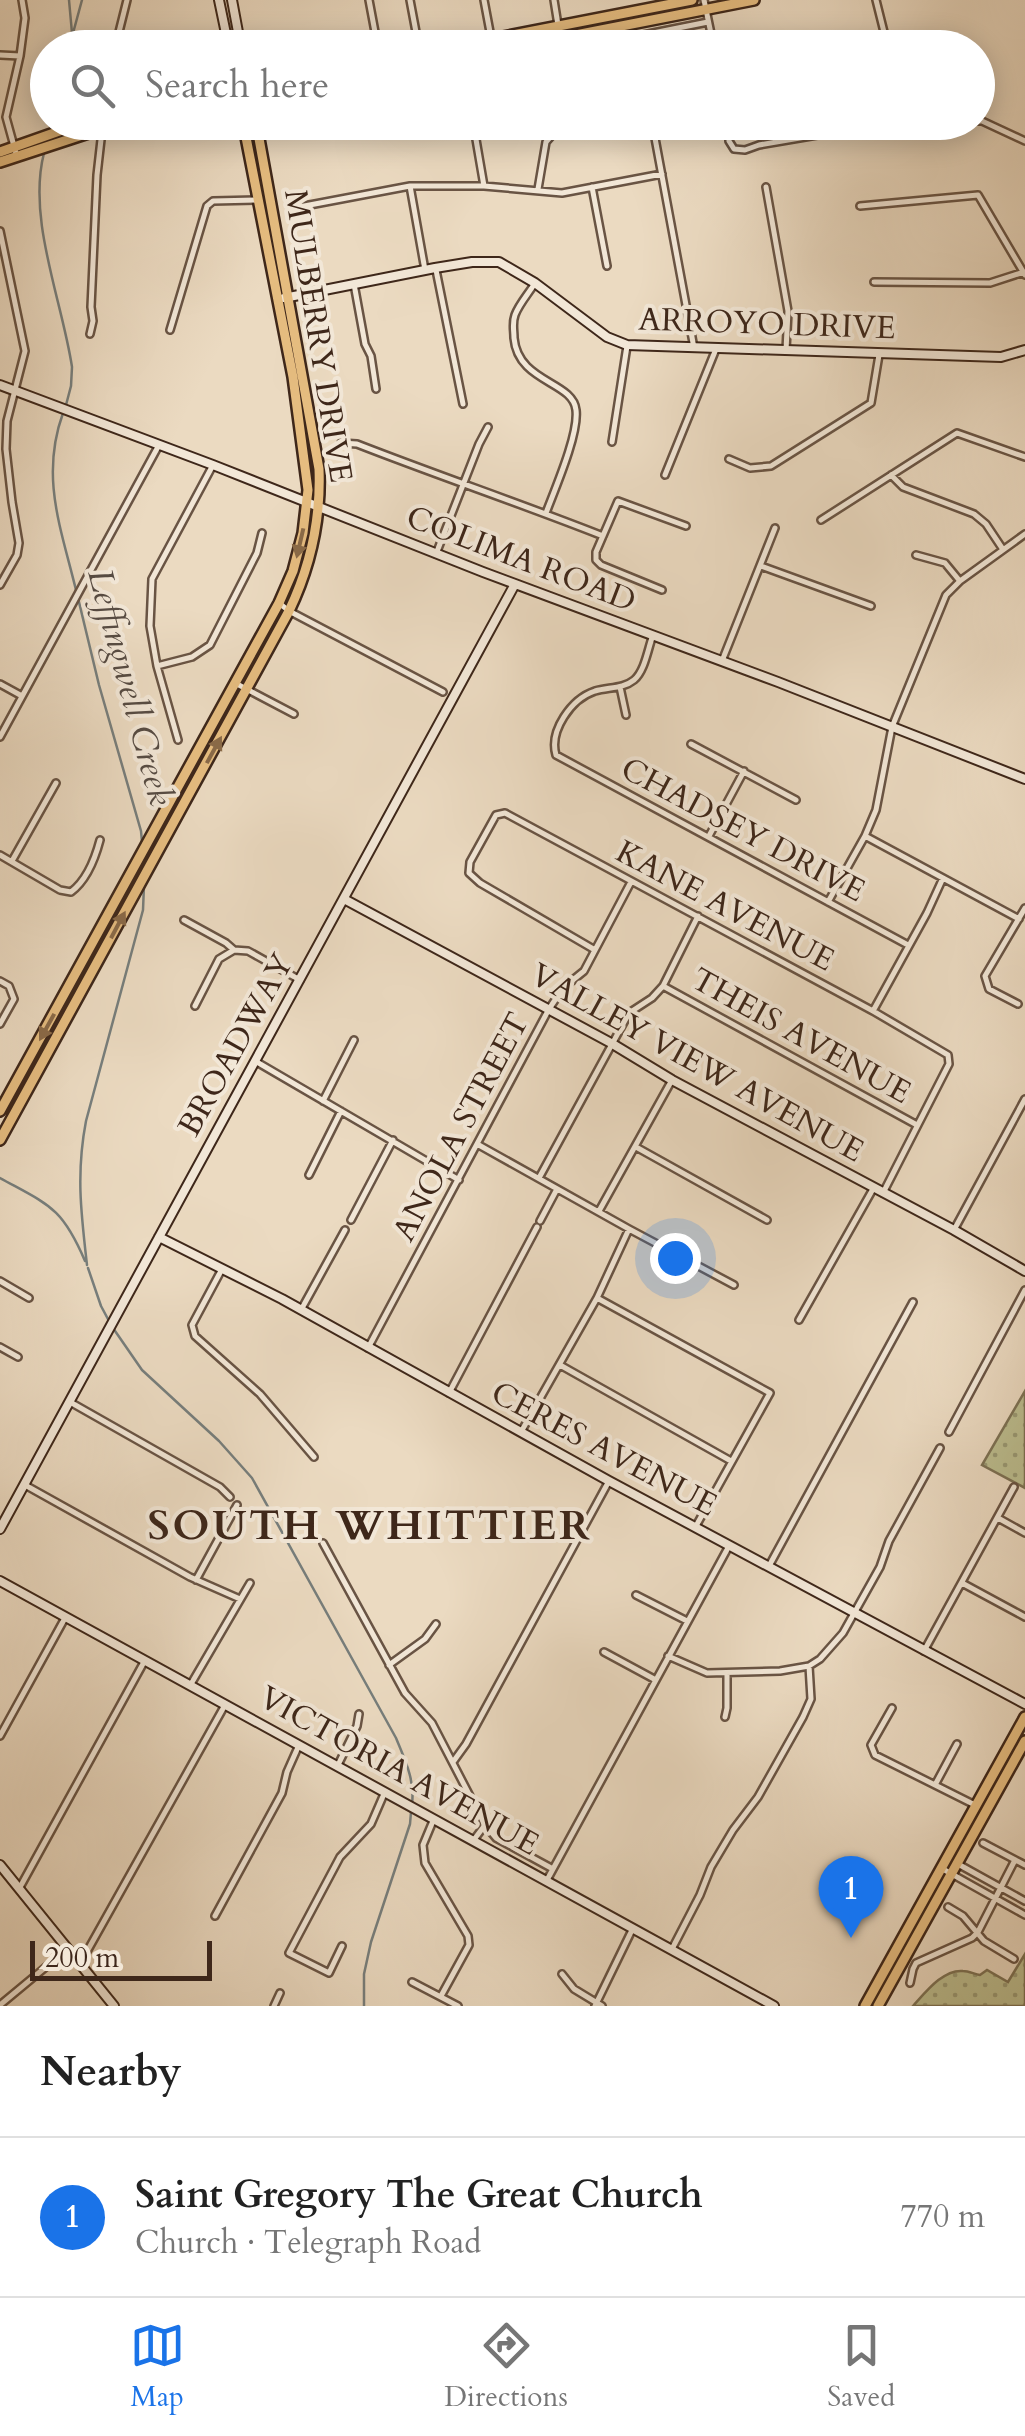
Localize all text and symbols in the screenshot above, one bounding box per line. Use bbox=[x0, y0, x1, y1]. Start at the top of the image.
search box bbox=[30, 30, 995, 140]
icon: search bbox=[65, 58, 120, 113]
text: Search here bbox=[145, 59, 329, 111]
street label: MULBERRY DRIVE bbox=[273, 186, 363, 486]
street label: ARROYO DRIVE bbox=[638, 298, 896, 350]
street label: COLIMA ROAD bbox=[400, 495, 642, 623]
one-way arrow bbox=[292, 528, 307, 559]
water label: Leffingwell Creek bbox=[75, 563, 185, 811]
one-way arrow bbox=[205, 735, 222, 764]
street label: CHADSEY DRIVE bbox=[613, 747, 873, 913]
street label: KANE AVENUE bbox=[608, 830, 842, 982]
one-way arrow bbox=[109, 911, 126, 940]
street label: BROADWAY bbox=[168, 946, 304, 1144]
street label: VALLEY VIEW AVENUE bbox=[523, 953, 871, 1173]
street label: THEIS AVENUE bbox=[683, 957, 919, 1115]
street label: ANOLA STREET bbox=[382, 1005, 540, 1249]
one-way arrow bbox=[38, 1012, 55, 1041]
your location bbox=[650, 1233, 701, 1284]
street label: CERES AVENUE bbox=[483, 1371, 725, 1527]
district label: SOUTH WHITTIER bbox=[147, 1497, 593, 1554]
street label: VICTORIA AVENUE bbox=[251, 1676, 547, 1866]
pin: 1 bbox=[818, 1856, 884, 1938]
scale bar bbox=[30, 1936, 212, 1980]
text: 200 m bbox=[45, 1939, 119, 1977]
text: Nearby bbox=[40, 2043, 182, 2100]
text: Saint Gregory The Great Church bbox=[135, 2169, 703, 2221]
text: 1 bbox=[64, 2195, 81, 2239]
text: 770 m bbox=[900, 2195, 985, 2239]
text: Church · Telegraph Road bbox=[135, 2221, 481, 2265]
tab: Map bbox=[130, 2318, 185, 2416]
tab: Directions bbox=[444, 2318, 568, 2416]
tab: Saved bbox=[827, 2318, 895, 2416]

